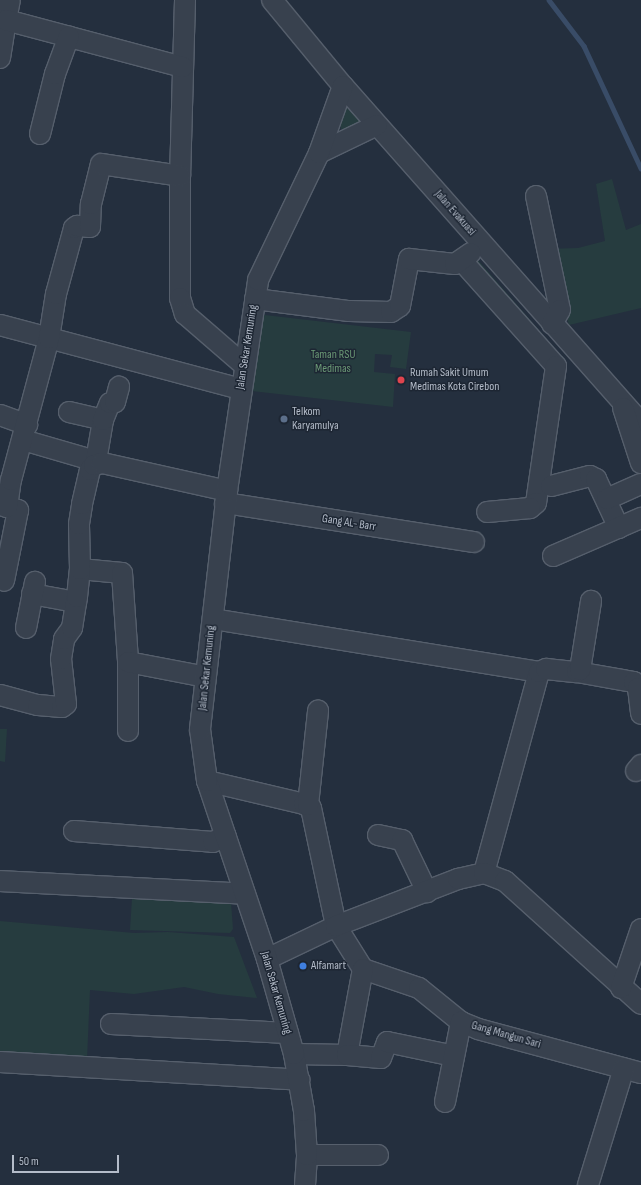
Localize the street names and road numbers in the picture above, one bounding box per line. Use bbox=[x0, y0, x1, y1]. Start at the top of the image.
street label: Jalan Evakuasi bbox=[431, 187, 479, 239]
street label: Jalan Sekar Kemuning bbox=[233, 304, 261, 390]
street label: Gang AL- Barr bbox=[321, 512, 377, 534]
street label: Jalan Sekar Kemuning bbox=[195, 625, 219, 711]
street label: Jalan Sekar Kemuning bbox=[257, 950, 295, 1036]
street label: Gang Mangun Sari bbox=[470, 1018, 542, 1052]

